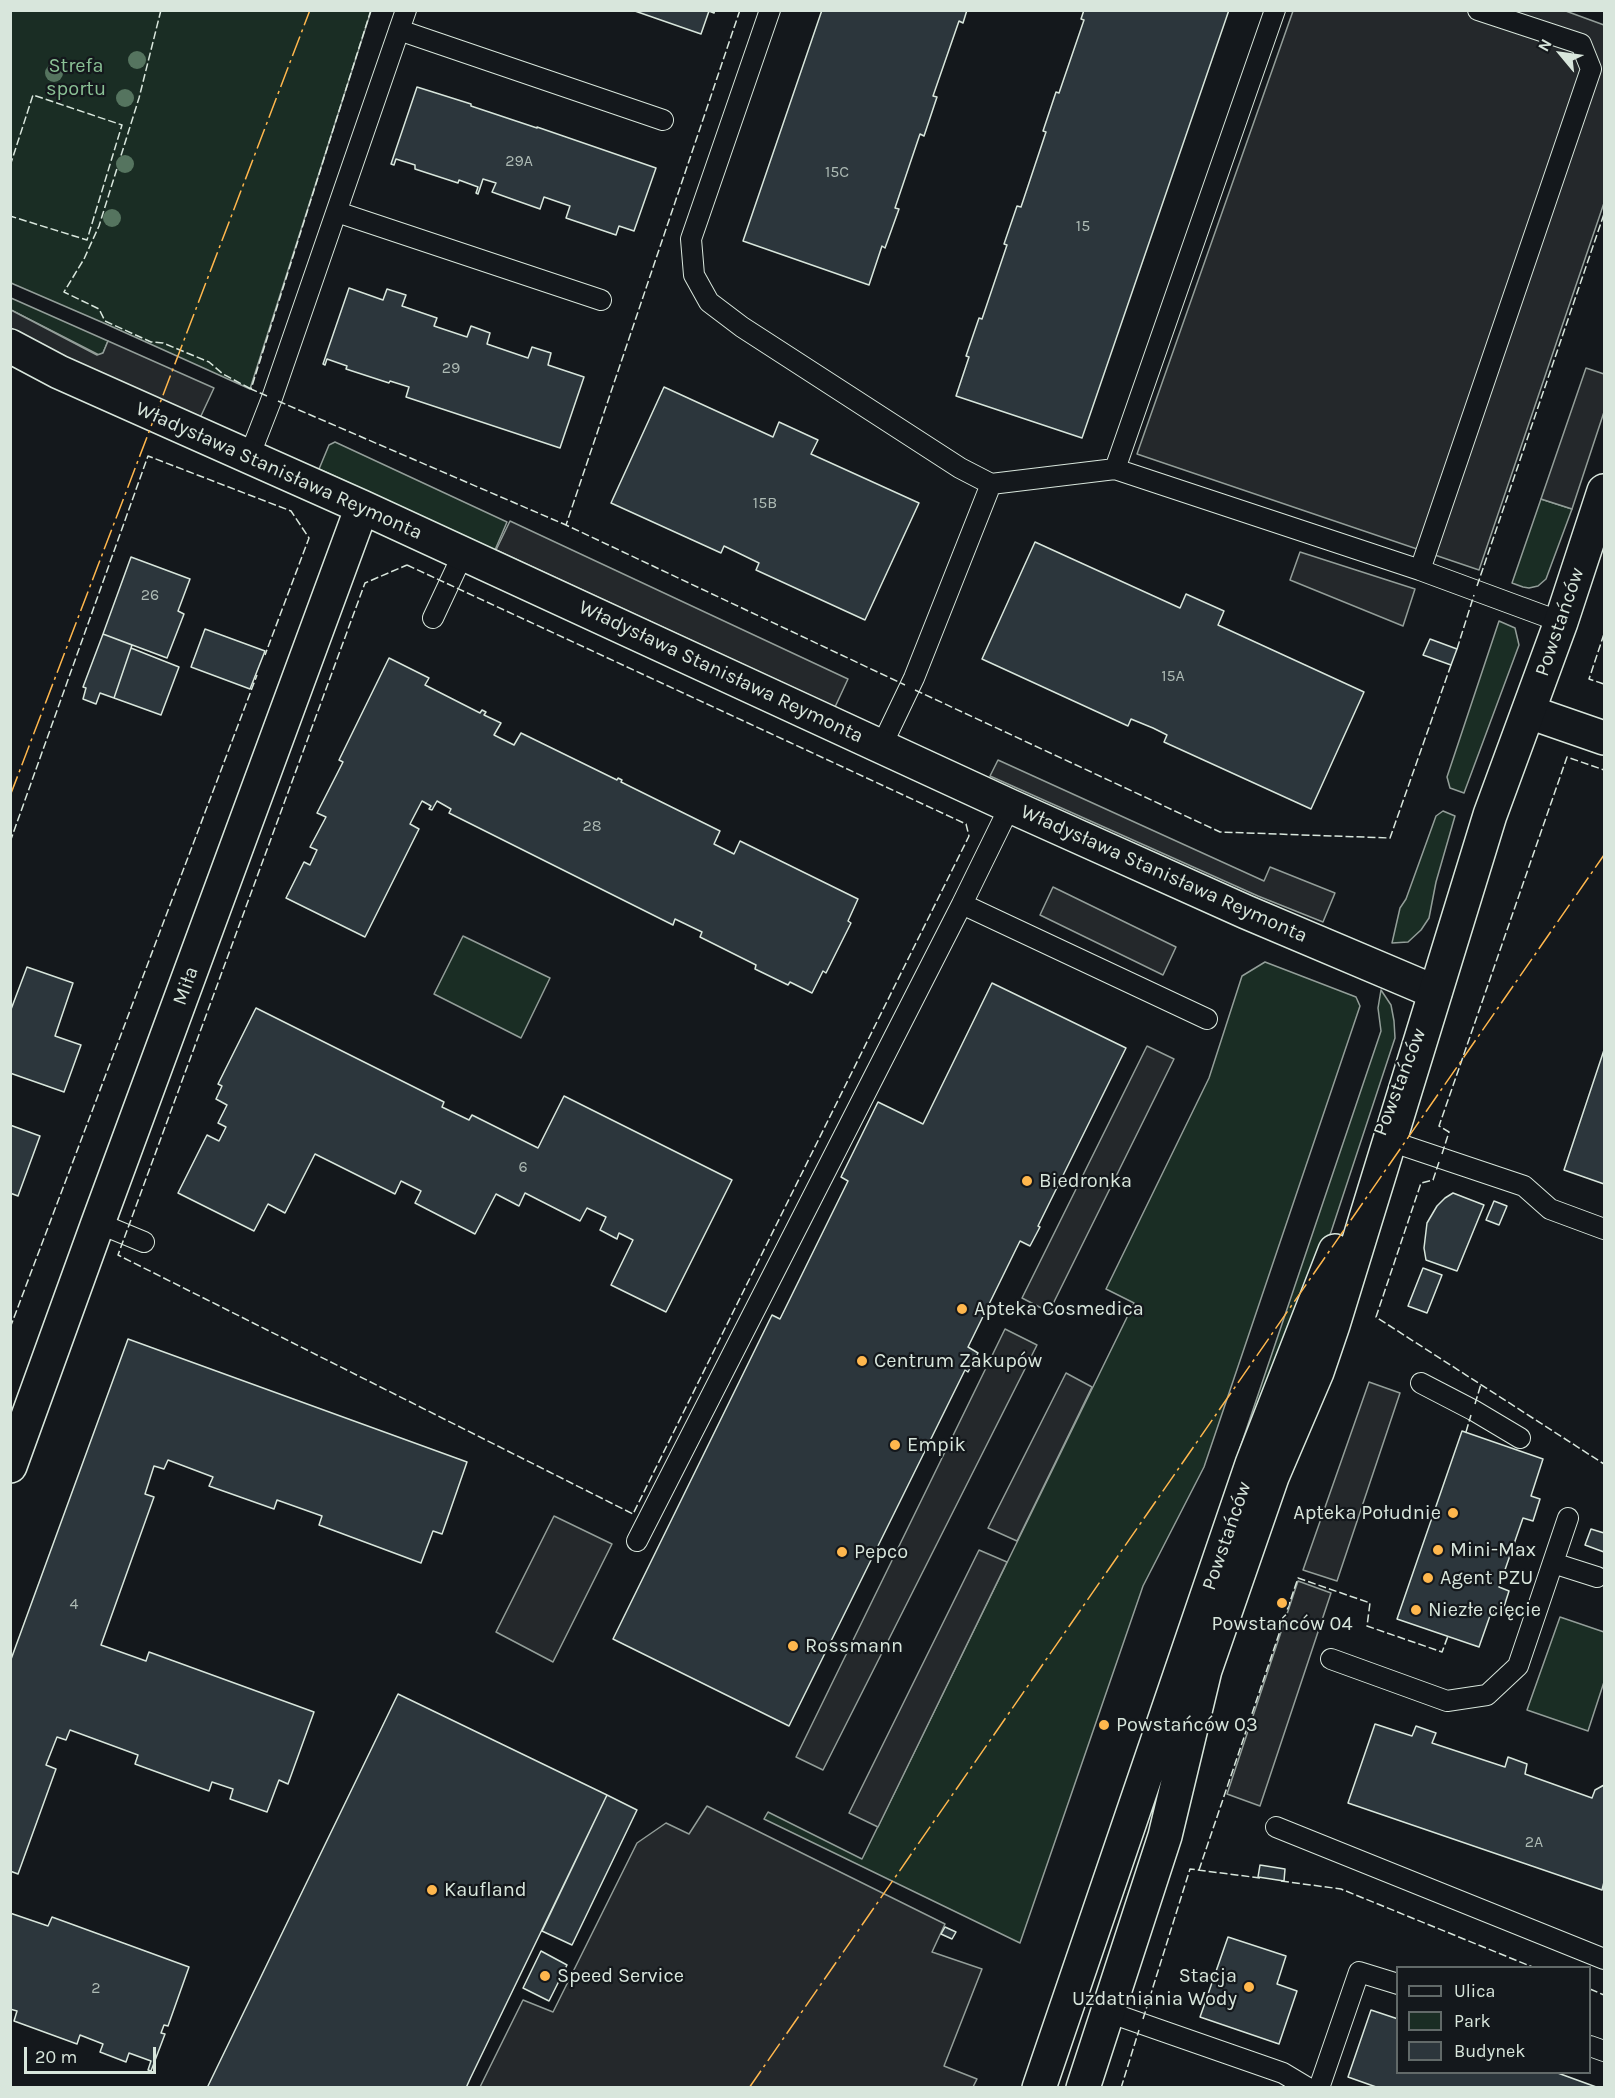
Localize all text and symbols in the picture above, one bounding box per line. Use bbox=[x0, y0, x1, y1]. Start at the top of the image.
north arrow bbox=[1531, 24, 1591, 84]
text: N bbox=[1534, 35, 1556, 55]
park label: Strefa sportu bbox=[46, 54, 106, 101]
house number: 29A bbox=[505, 151, 533, 171]
house number: 15C bbox=[825, 162, 849, 182]
house number: 15 bbox=[1076, 216, 1090, 236]
house number: 29 bbox=[442, 358, 460, 378]
street label: Władysława Stanisława Reymonta bbox=[132, 397, 426, 545]
house number: 15B bbox=[753, 493, 777, 513]
street label: Powstańców bbox=[1530, 565, 1590, 679]
house number: 26 bbox=[141, 585, 159, 605]
street label: Władysława Stanisława Reymonta bbox=[575, 595, 867, 749]
house number: 15A bbox=[1161, 666, 1185, 686]
street label: Władysława Stanisława Reymonta bbox=[1017, 800, 1311, 948]
house number: 28 bbox=[582, 816, 602, 836]
street label: Miła bbox=[168, 963, 204, 1009]
street label: Powstańców bbox=[1368, 1025, 1432, 1139]
house number: 6 bbox=[518, 1157, 528, 1177]
place label: Biedronka bbox=[1039, 1169, 1132, 1193]
marker: Biedronka bbox=[1020, 1174, 1034, 1188]
place label: Apteka Cosmedica bbox=[974, 1297, 1144, 1321]
marker: Apteka Cosmedica bbox=[955, 1302, 969, 1316]
place label: Centrum Zakupów bbox=[874, 1349, 1042, 1373]
marker: Centrum Zakupów bbox=[855, 1354, 869, 1368]
place label: Empik bbox=[907, 1433, 966, 1457]
marker: Empik bbox=[888, 1438, 902, 1452]
street label: Powstańców bbox=[1197, 1479, 1257, 1593]
place label: Apteka Południe bbox=[1293, 1501, 1441, 1525]
marker: Apteka Południe bbox=[1446, 1506, 1460, 1520]
place label: Mini-Max bbox=[1450, 1538, 1536, 1562]
place label: Pepco bbox=[854, 1540, 908, 1564]
marker: Mini-Max bbox=[1431, 1543, 1445, 1557]
marker: Pepco bbox=[835, 1545, 849, 1559]
place label: Agent PZU bbox=[1440, 1566, 1533, 1590]
marker: Agent PZU bbox=[1421, 1571, 1435, 1585]
house number: 4 bbox=[70, 1594, 78, 1614]
marker: Powstańców 04 bbox=[1275, 1596, 1289, 1610]
place label: Niezłe cięcie bbox=[1428, 1598, 1541, 1622]
marker: Niezłe cięcie bbox=[1409, 1603, 1423, 1617]
place label: Powstańców 04 bbox=[1211, 1612, 1353, 1636]
place label: Rossmann bbox=[805, 1634, 903, 1658]
marker: Rossmann bbox=[786, 1639, 800, 1653]
place label: Powstańców 03 bbox=[1116, 1713, 1258, 1737]
marker: Powstańców 03 bbox=[1097, 1718, 1111, 1732]
house number: 2A bbox=[1525, 1832, 1543, 1852]
place label: Kaufland bbox=[444, 1878, 527, 1902]
marker: Kaufland bbox=[425, 1883, 439, 1897]
place label: Speed Service bbox=[557, 1964, 684, 1988]
place label: Stacja Uzdatniania Wody bbox=[1072, 1964, 1237, 2011]
legend bbox=[1396, 1966, 1591, 2074]
marker: Speed Service bbox=[538, 1969, 552, 1983]
house number: 2 bbox=[91, 1978, 101, 1998]
marker: Stacja Uzdatniania Wody bbox=[1242, 1980, 1256, 1994]
text: Ulica bbox=[1454, 1980, 1495, 2002]
text: Park bbox=[1454, 2010, 1491, 2032]
scale bar bbox=[27, 2035, 159, 2073]
text: Budynek bbox=[1454, 2040, 1525, 2062]
text: 20 m bbox=[35, 2046, 77, 2068]

